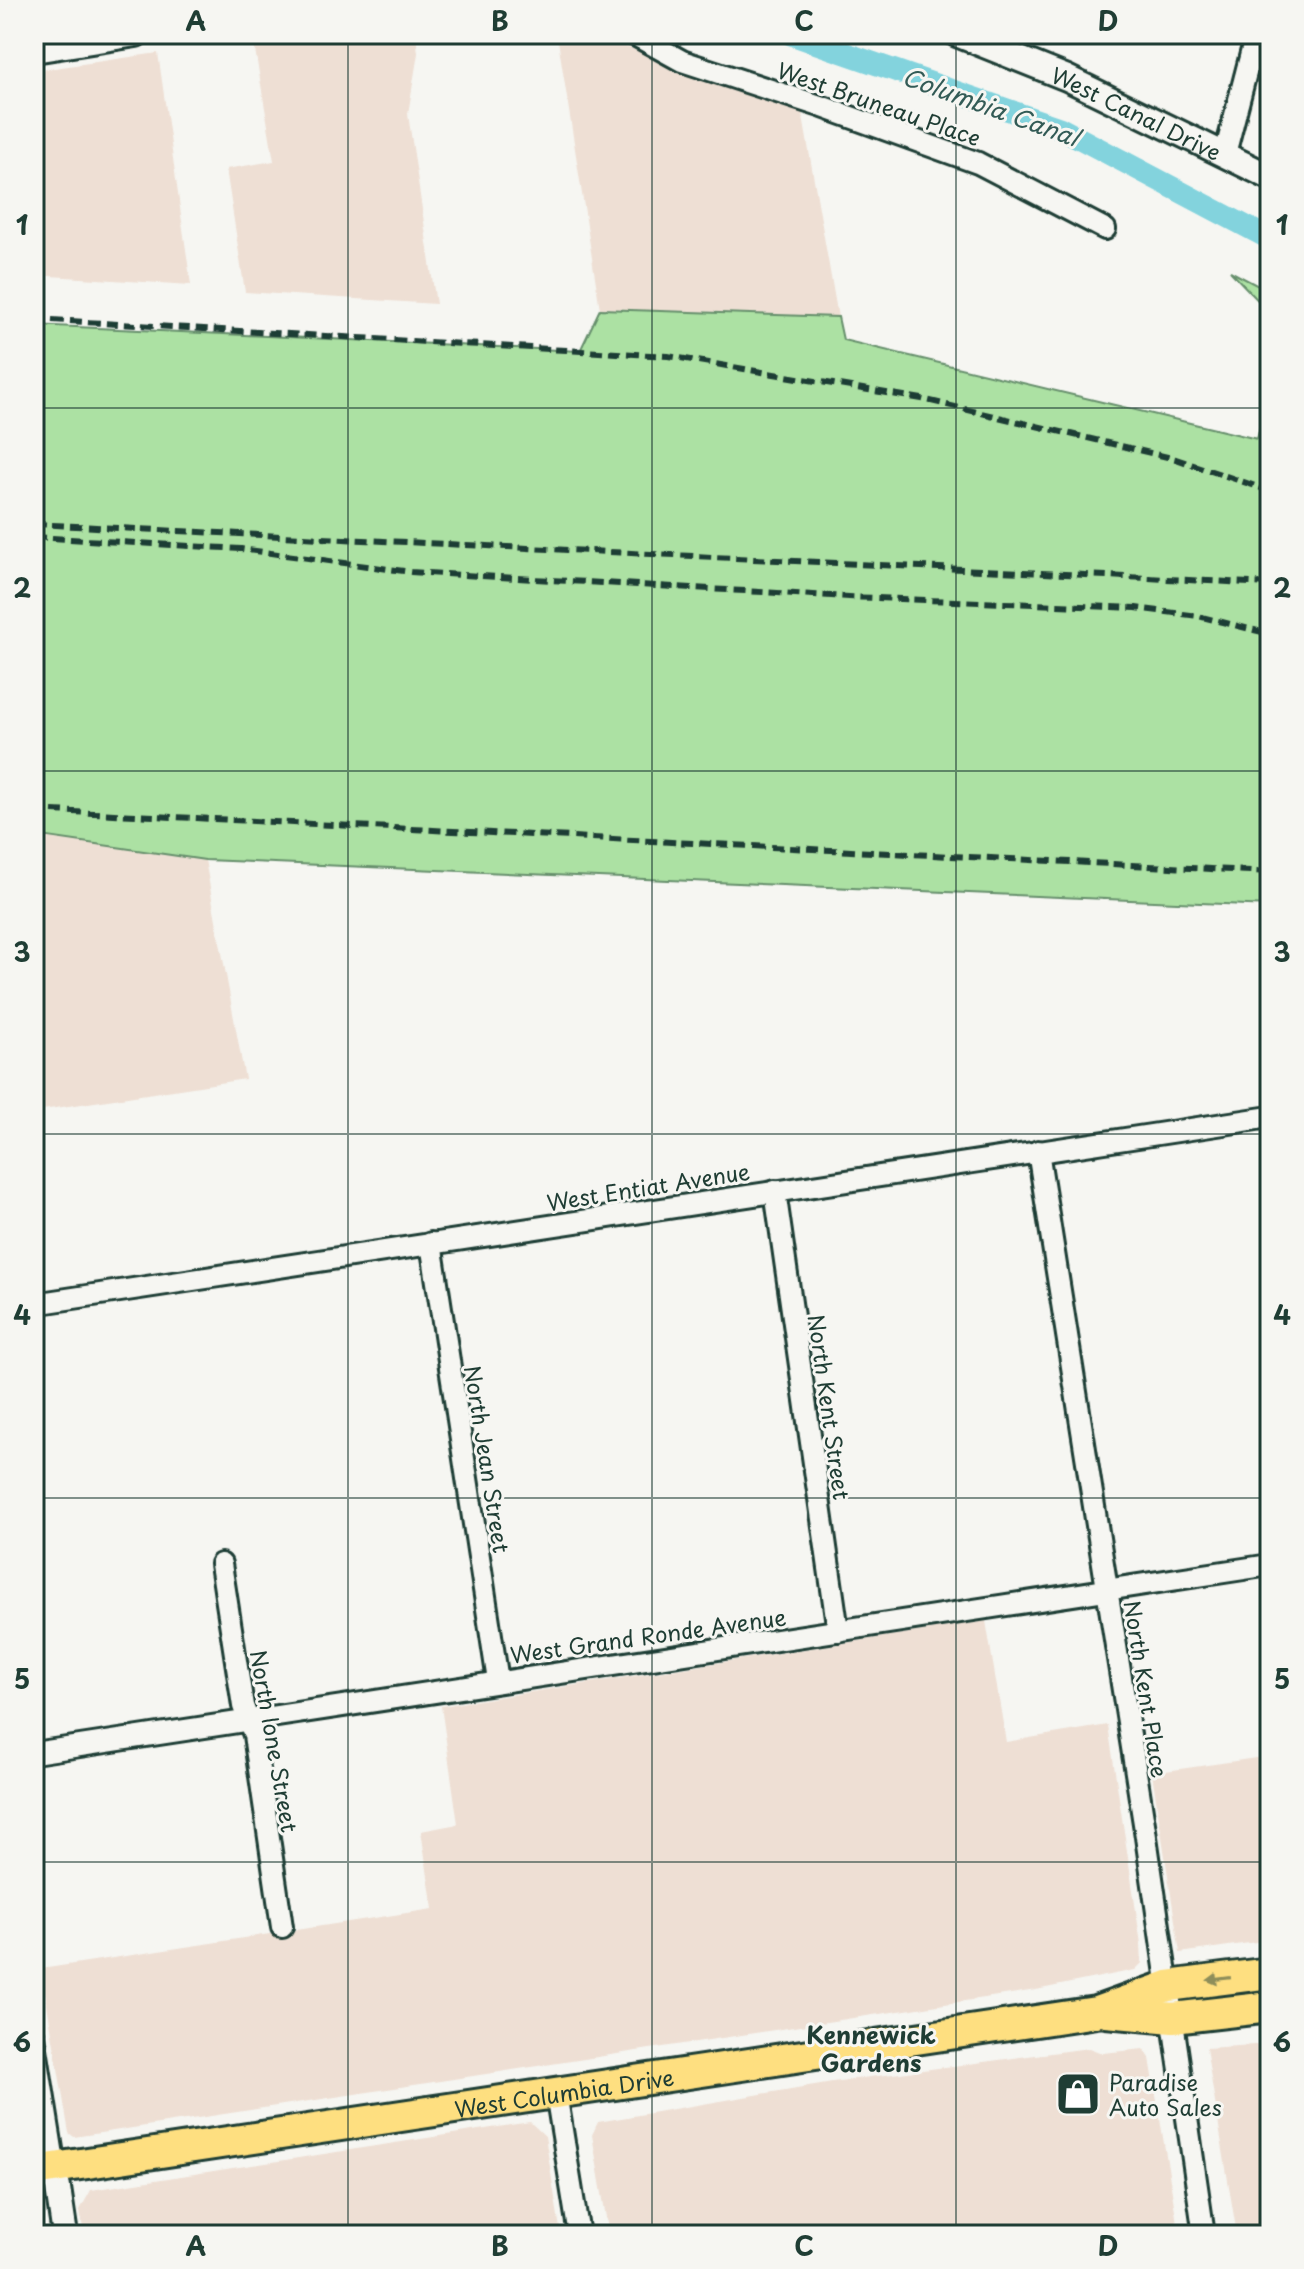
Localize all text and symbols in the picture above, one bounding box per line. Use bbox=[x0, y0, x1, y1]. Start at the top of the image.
text: A bbox=[186, 1, 206, 40]
text: B bbox=[491, 1, 509, 40]
text: C bbox=[794, 1, 814, 40]
text: D bbox=[1098, 1, 1118, 40]
street label: West Bruneau Place bbox=[773, 53, 985, 153]
water label: Columbia Canal bbox=[898, 57, 1087, 156]
street label: West Canal Drive bbox=[1047, 57, 1227, 167]
text: 1 bbox=[16, 205, 28, 244]
text: 1 bbox=[1276, 205, 1288, 244]
text: 2 bbox=[13, 568, 31, 607]
text: 2 bbox=[1273, 568, 1291, 607]
text: 3 bbox=[13, 932, 31, 971]
text: 3 bbox=[1273, 932, 1291, 971]
street label: West Entiat Avenue bbox=[544, 1154, 752, 1218]
text: 4 bbox=[13, 1295, 31, 1334]
text: 4 bbox=[1273, 1295, 1291, 1334]
street label: North Kent Street bbox=[801, 1312, 859, 1502]
street label: North Jean Street bbox=[457, 1363, 519, 1555]
street label: North Kent Place bbox=[1117, 1598, 1177, 1780]
street label: West Grand Ronde Avenue bbox=[508, 1599, 788, 1671]
street label: North Ione Street bbox=[243, 1647, 307, 1835]
text: 5 bbox=[14, 1659, 30, 1698]
text: 5 bbox=[1274, 1659, 1290, 1698]
one-way arrow bbox=[1206, 1973, 1231, 1986]
district label: Kennewick Gardens bbox=[806, 2016, 936, 2080]
text: 6 bbox=[13, 2022, 31, 2061]
text: 6 bbox=[1273, 2022, 1291, 2061]
street label: West Columbia Drive bbox=[452, 2059, 676, 2124]
place label: Paradise Auto Sales bbox=[1109, 2065, 1222, 2123]
shop icon: Paradise Auto Sales bbox=[1054, 2070, 1102, 2118]
text: A bbox=[186, 2226, 206, 2265]
text: B bbox=[491, 2226, 509, 2265]
text: C bbox=[794, 2226, 814, 2265]
text: D bbox=[1098, 2226, 1118, 2265]

